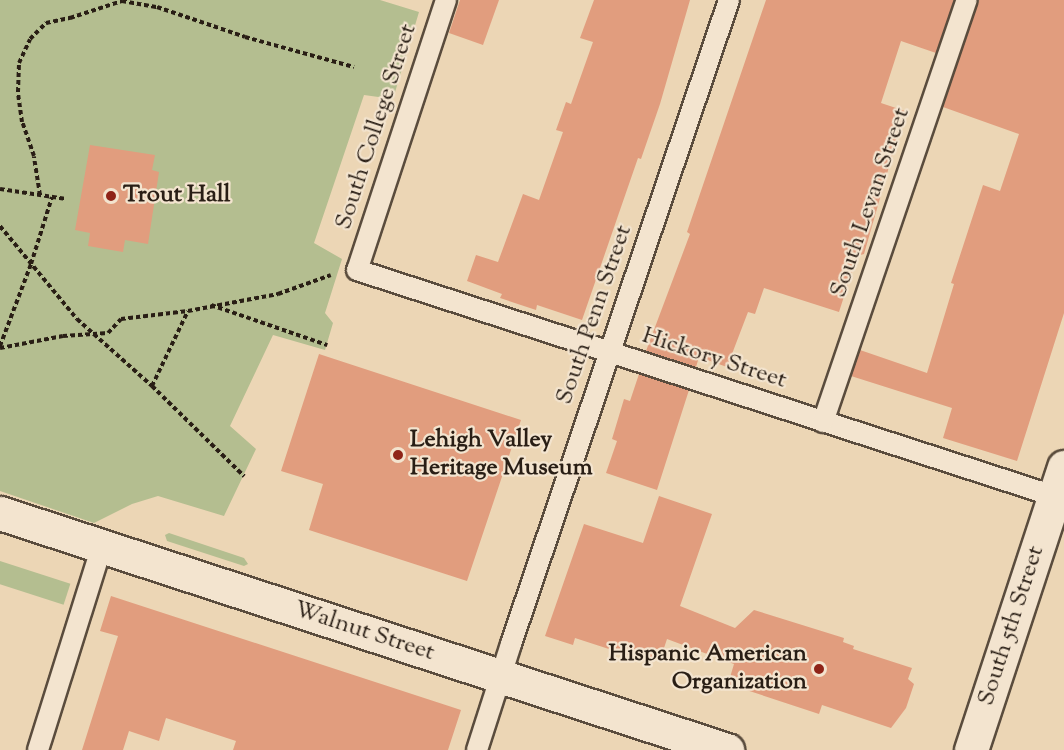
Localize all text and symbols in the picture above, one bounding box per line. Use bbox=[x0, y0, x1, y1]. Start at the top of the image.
street label: South College Street bbox=[330, 21, 424, 233]
street label: South Levan Street bbox=[825, 104, 917, 302]
place label: Trout Hall bbox=[123, 182, 230, 210]
marker: Trout Hall bbox=[104, 189, 118, 203]
street label: South Penn Street bbox=[551, 222, 639, 408]
street label: Hickory Street bbox=[638, 322, 790, 396]
place label: Lehigh Valley Heritage Museum bbox=[410, 427, 592, 483]
marker: Lehigh Valley Heritage Museum bbox=[391, 448, 405, 462]
street label: South 5th Street bbox=[973, 542, 1051, 710]
street label: Walnut Street bbox=[290, 596, 438, 668]
place label: Hispanic American Organization bbox=[608, 641, 807, 697]
marker: Hispanic American Organization bbox=[812, 662, 826, 676]

